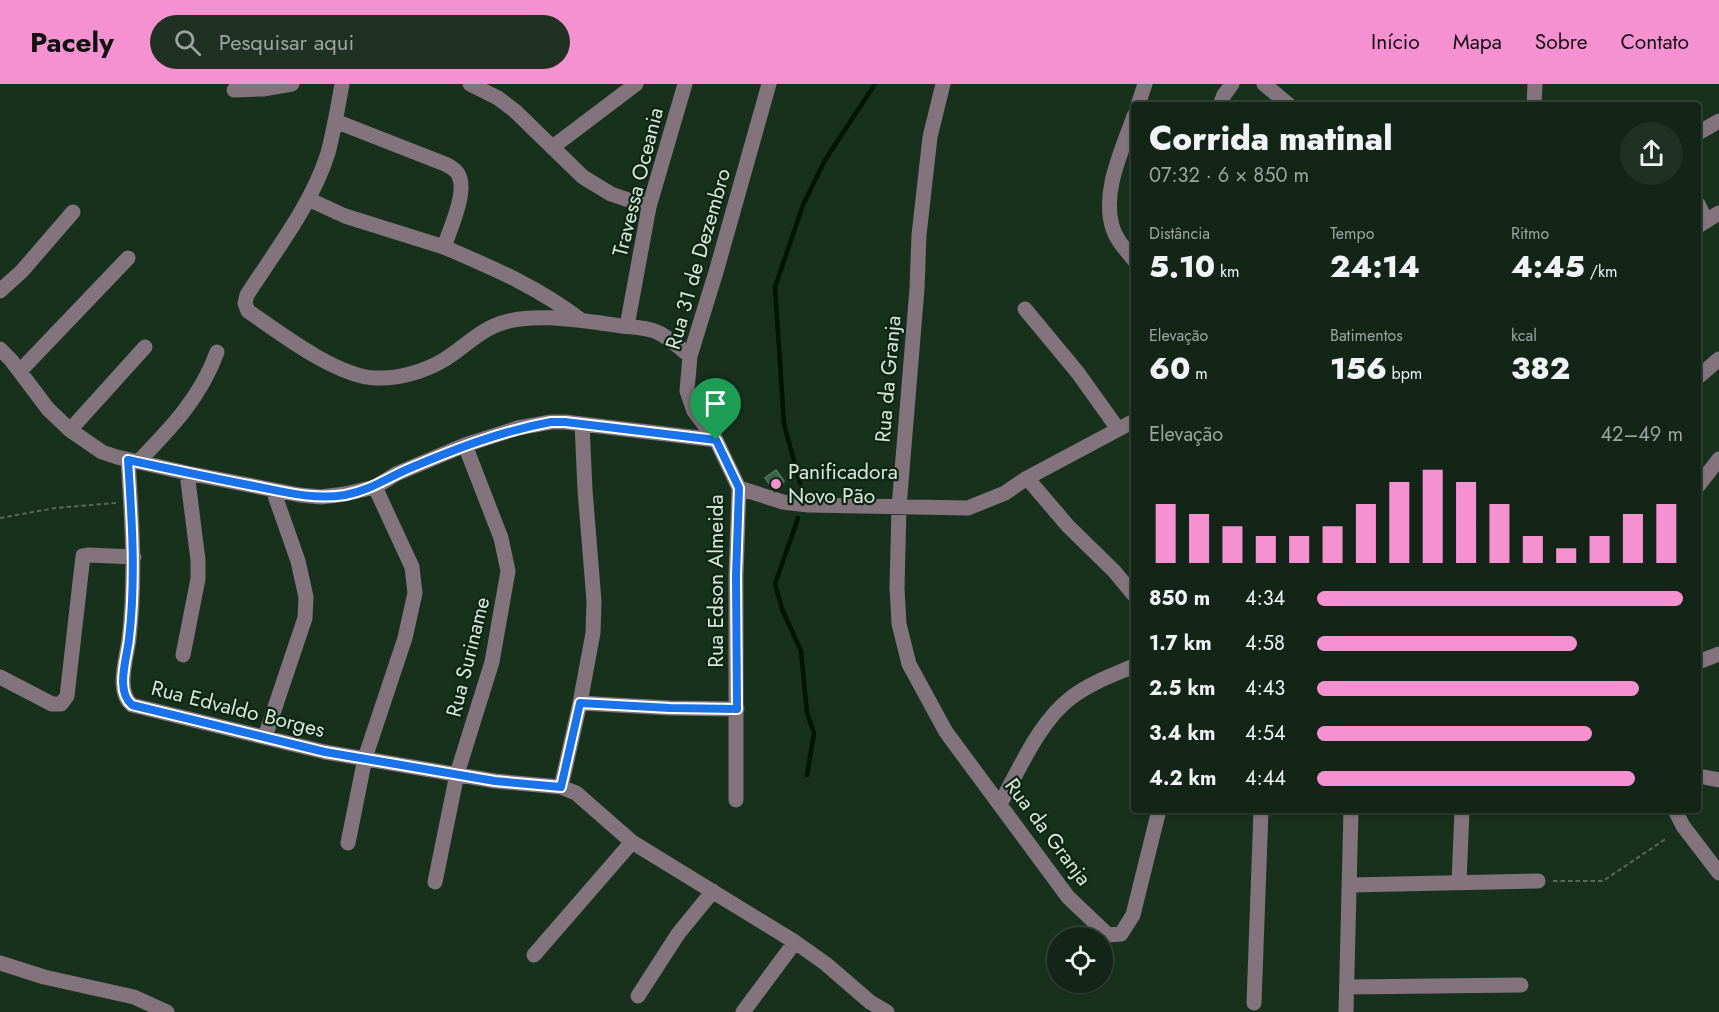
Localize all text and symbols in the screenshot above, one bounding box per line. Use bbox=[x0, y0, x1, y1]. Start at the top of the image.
search box bbox=[150, 15, 570, 69]
text: Pacely bbox=[30, 22, 114, 63]
icon: search bbox=[171, 26, 204, 59]
text: Pesquisar aqui bbox=[219, 26, 354, 58]
text: Início bbox=[1371, 27, 1420, 57]
text: Mapa bbox=[1453, 27, 1502, 57]
text: Sobre bbox=[1535, 27, 1587, 57]
text: Contato bbox=[1620, 27, 1689, 57]
street label: Travessa Oceania bbox=[605, 104, 671, 260]
text: Corrida matinal bbox=[1149, 115, 1392, 162]
button: share bbox=[1620, 122, 1683, 185]
text: 07:32 · 6 × 850 m bbox=[1149, 161, 1309, 190]
street label: Rua 31 de Dezembro bbox=[658, 165, 738, 353]
text: Distância bbox=[1149, 222, 1210, 245]
text: Tempo bbox=[1330, 222, 1374, 245]
text: Ritmo bbox=[1511, 222, 1549, 245]
text: 5.10 bbox=[1149, 245, 1215, 288]
text: 24:14 bbox=[1330, 245, 1420, 288]
text: 4:45 bbox=[1511, 245, 1585, 288]
text: km bbox=[1215, 260, 1240, 283]
text: /km bbox=[1585, 260, 1617, 283]
street label: Rua da Granja bbox=[868, 314, 908, 444]
text: Elevação bbox=[1149, 324, 1208, 347]
text: Batimentos bbox=[1330, 324, 1403, 347]
text: kcal bbox=[1511, 324, 1537, 347]
text: 60 bbox=[1149, 347, 1190, 390]
text: 156 bbox=[1330, 347, 1387, 390]
text: 382 bbox=[1511, 347, 1570, 390]
text: m bbox=[1190, 362, 1208, 385]
text: bpm bbox=[1387, 362, 1422, 385]
pin bbox=[690, 378, 741, 440]
icon: arrive bbox=[699, 387, 732, 420]
text: Elevação bbox=[1149, 420, 1223, 449]
text: 42–49 m bbox=[1600, 420, 1683, 449]
place label: Panificadora Novo Pão bbox=[788, 457, 898, 511]
marker: Panificadora Novo Pão bbox=[769, 477, 783, 491]
street label: Rua Edson Almeida bbox=[701, 494, 731, 668]
text: 850 m bbox=[1149, 584, 1210, 613]
text: 4:34 bbox=[1245, 584, 1285, 613]
street label: Rua Suriname bbox=[439, 594, 497, 720]
text: 1.7 km bbox=[1149, 629, 1212, 658]
text: 4:58 bbox=[1245, 629, 1285, 658]
street label: Rua Edvaldo Borges bbox=[148, 673, 328, 745]
text: 2.5 km bbox=[1149, 674, 1215, 703]
text: 4:43 bbox=[1245, 674, 1285, 703]
text: 3.4 km bbox=[1149, 719, 1215, 748]
text: 4:54 bbox=[1245, 719, 1286, 748]
text: 4.2 km bbox=[1149, 764, 1216, 793]
text: 4:44 bbox=[1245, 764, 1286, 793]
street label: Rua da Granja bbox=[998, 772, 1098, 892]
map controls bbox=[1047, 927, 1113, 993]
button: locate bbox=[1047, 927, 1113, 993]

